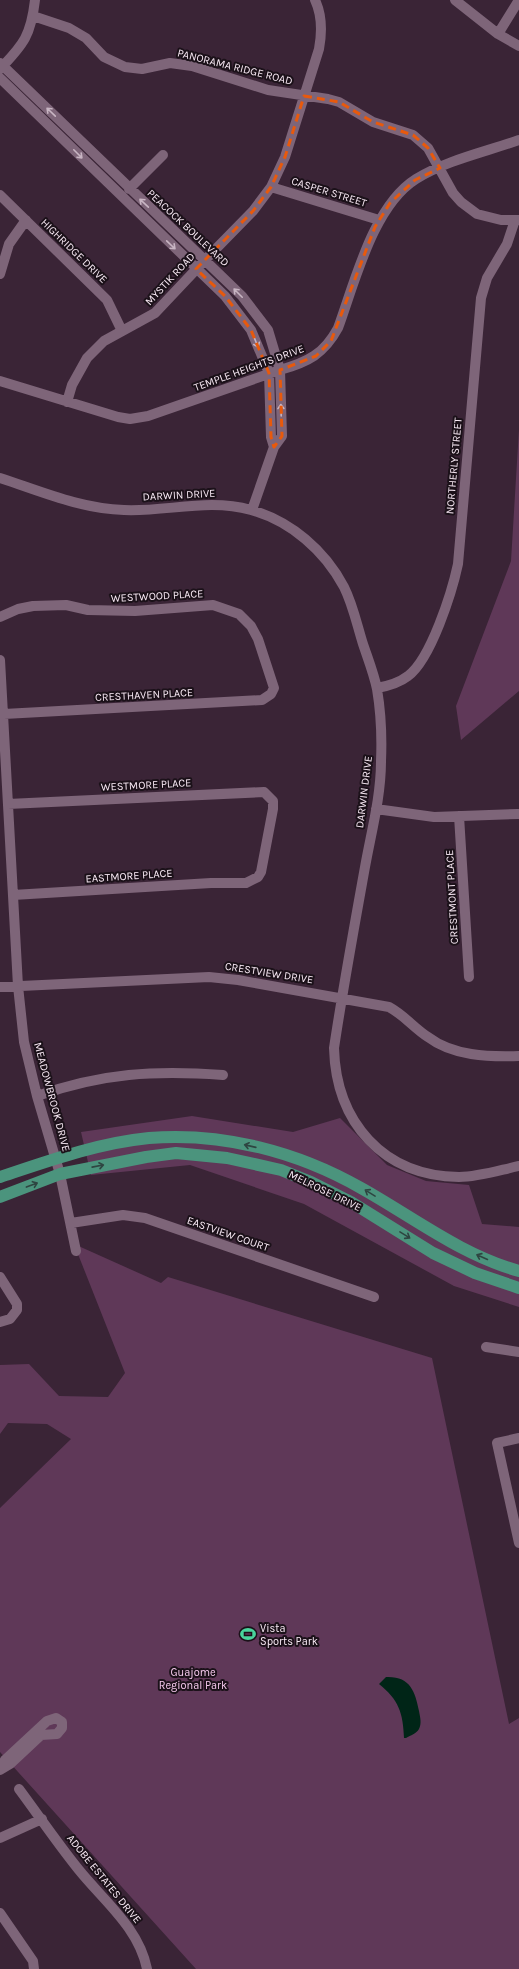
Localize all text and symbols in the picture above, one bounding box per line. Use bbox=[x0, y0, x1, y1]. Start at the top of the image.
street label: PANORAMA RIDGE ROAD bbox=[176, 46, 294, 88]
one-way arrow bbox=[46, 108, 56, 117]
one-way arrow bbox=[73, 149, 83, 159]
street label: CASPER STREET bbox=[290, 174, 369, 210]
street label: PEACOCK BOULEVARD bbox=[144, 187, 232, 269]
one-way arrow bbox=[139, 198, 149, 208]
street label: HIGHRIDGE DRIVE bbox=[38, 216, 110, 286]
one-way arrow bbox=[166, 240, 176, 250]
street label: MYSTIK ROAD bbox=[142, 250, 198, 308]
one-way arrow bbox=[233, 288, 243, 298]
one-way arrow bbox=[253, 335, 261, 347]
street label: TEMPLE HEIGHTS DRIVE bbox=[192, 342, 306, 394]
one-way arrow bbox=[278, 404, 285, 417]
street label: NORTHERLY STREET bbox=[443, 417, 465, 515]
street label: DARWIN DRIVE bbox=[142, 487, 216, 503]
street label: WESTWOOD PLACE bbox=[110, 587, 204, 605]
street label: CRESTHAVEN PLACE bbox=[95, 686, 193, 704]
street label: DARWIN DRIVE bbox=[353, 755, 375, 829]
street label: WESTMORE PLACE bbox=[100, 776, 192, 794]
street label: CRESTMONT PLACE bbox=[443, 850, 461, 944]
street label: EASTMORE PLACE bbox=[85, 866, 173, 886]
street label: CRESTVIEW DRIVE bbox=[224, 960, 314, 986]
street label: MEADOWBROOK DRIVE bbox=[31, 1041, 73, 1153]
one-way arrow bbox=[243, 1141, 256, 1149]
one-way arrow bbox=[92, 1162, 105, 1170]
street label: MELROSE DRIVE bbox=[286, 1168, 364, 1214]
one-way arrow bbox=[25, 1180, 37, 1188]
one-way arrow bbox=[365, 1189, 376, 1197]
street label: EASTVIEW COURT bbox=[185, 1214, 271, 1254]
one-way arrow bbox=[399, 1231, 410, 1239]
one-way arrow bbox=[477, 1253, 489, 1260]
place label: Vista Sports Park bbox=[260, 1622, 318, 1648]
sports icon: Vista Sports Park bbox=[239, 1625, 257, 1643]
park label: Guajome Regional Park bbox=[159, 1666, 227, 1692]
street label: ADOBE ESTATES DRIVE bbox=[64, 1832, 144, 1926]

